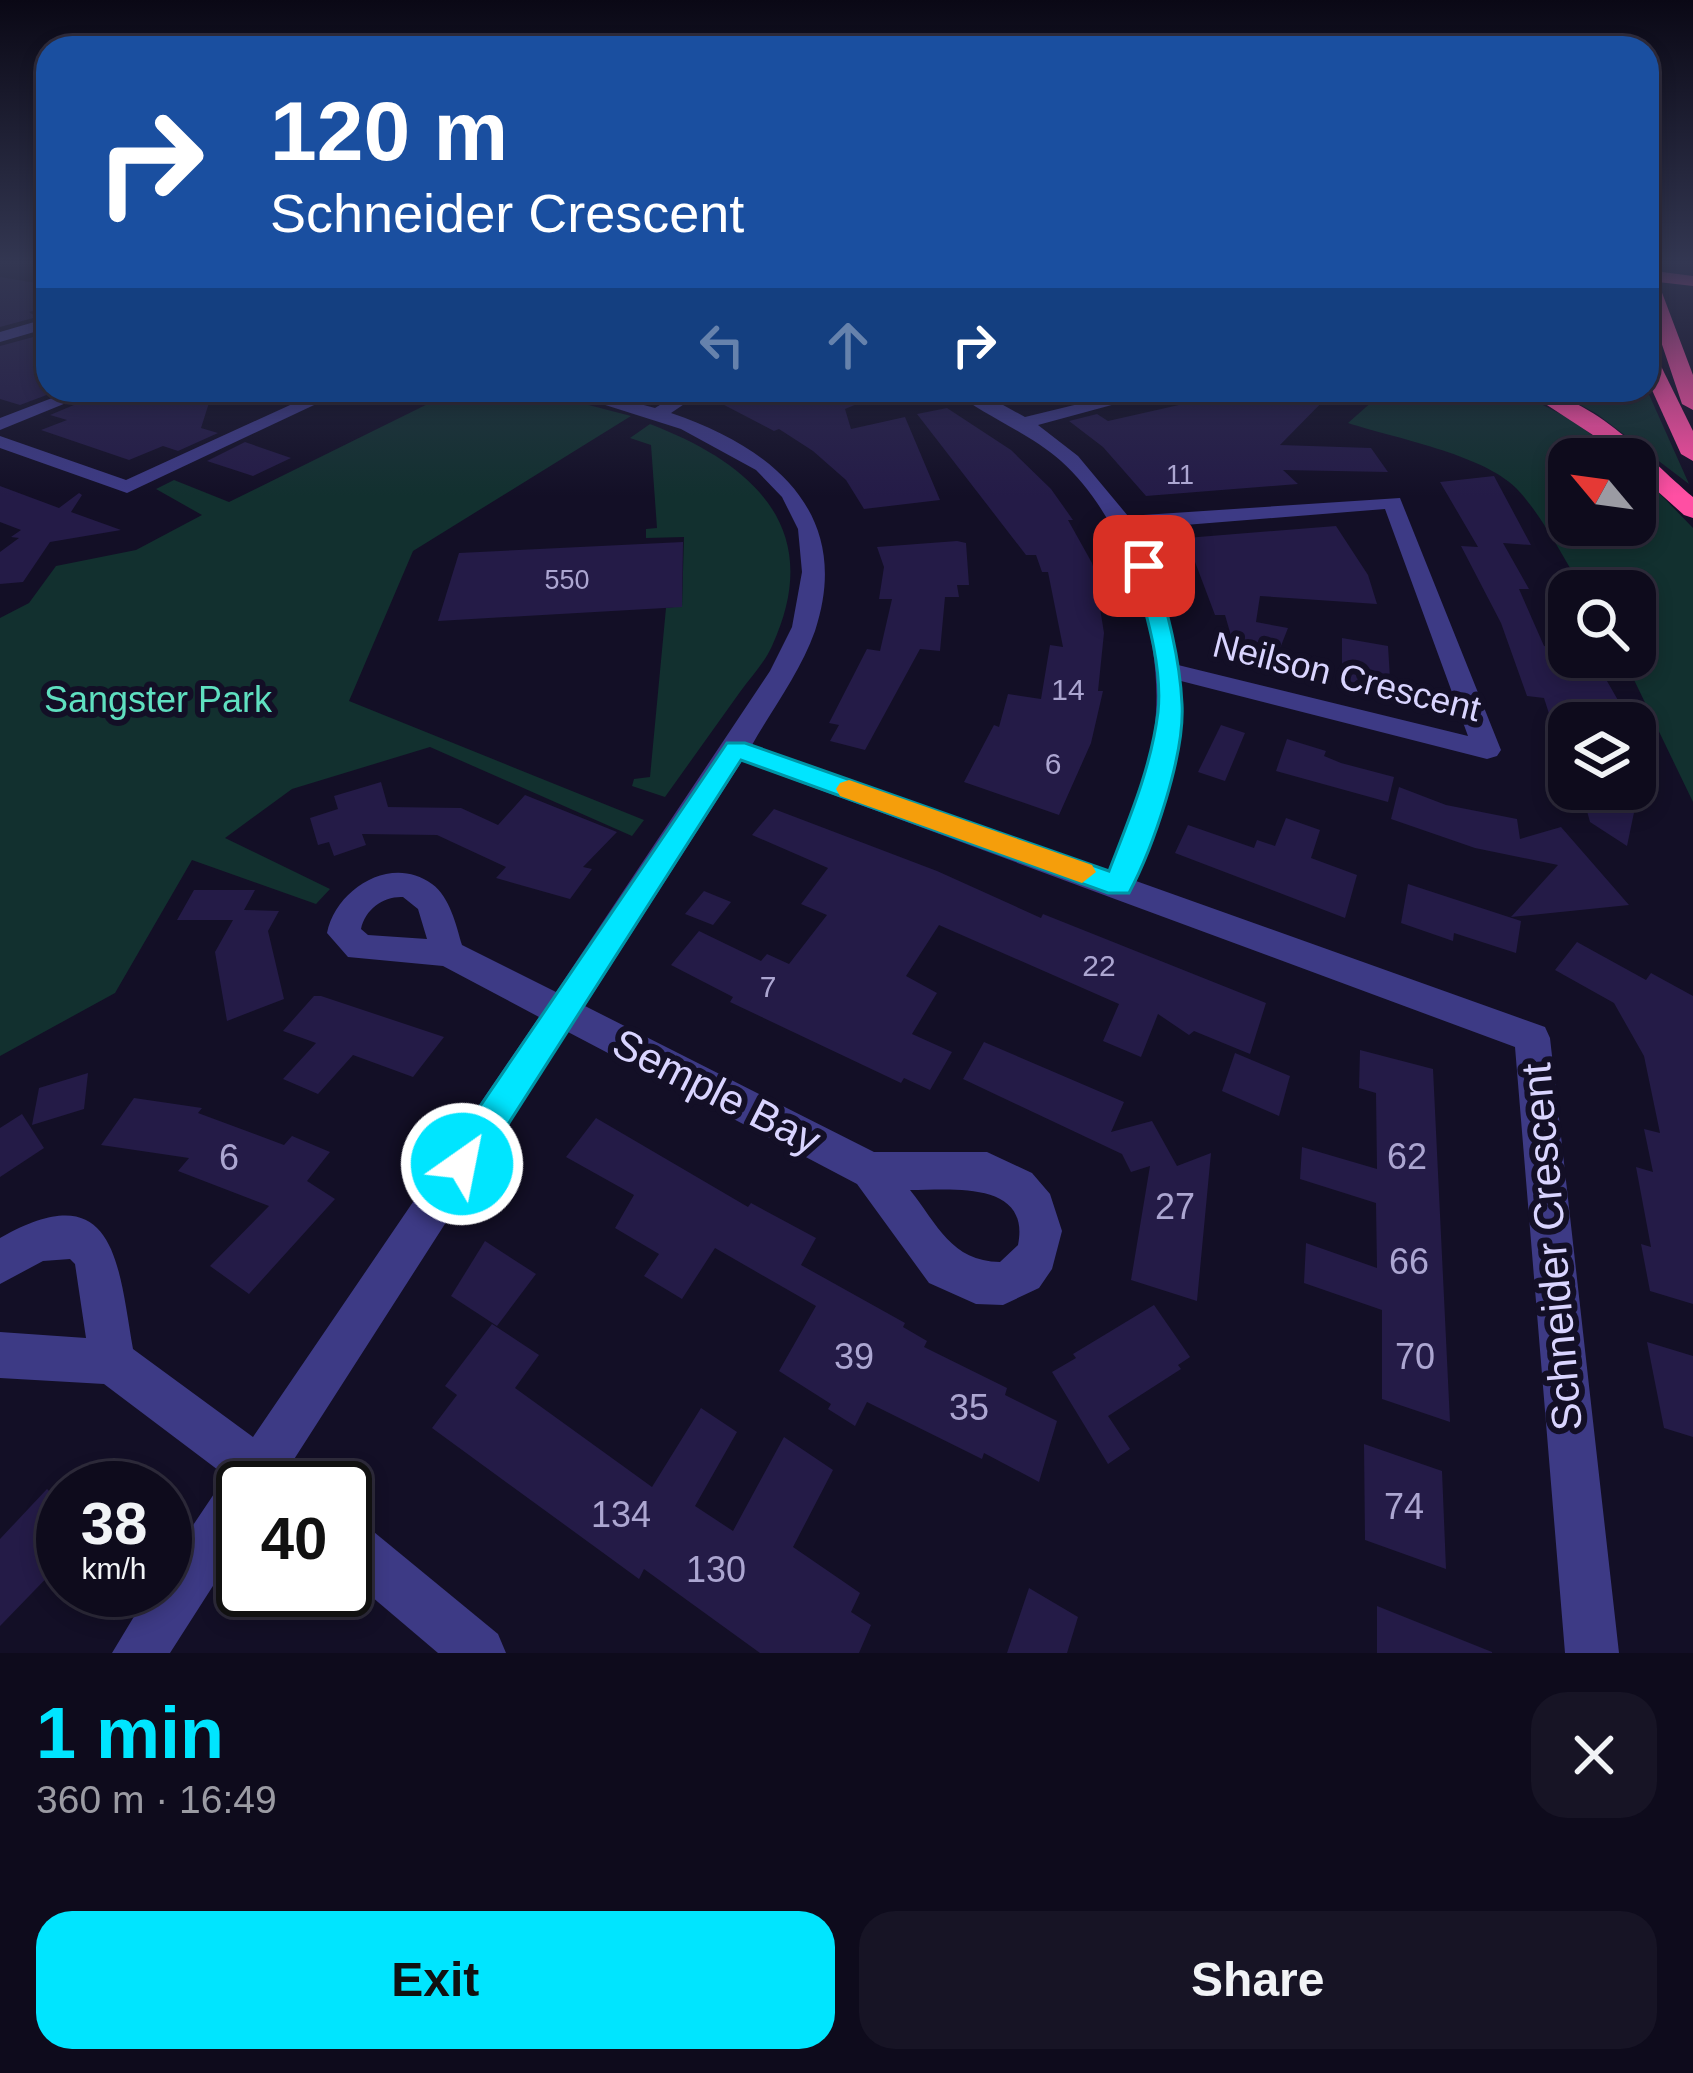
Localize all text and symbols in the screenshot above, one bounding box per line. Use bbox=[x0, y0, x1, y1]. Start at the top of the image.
icon: right bbox=[72, 84, 228, 240]
text: 120 m bbox=[270, 84, 508, 178]
text: Schneider Crescent bbox=[270, 183, 744, 243]
icon: left bbox=[689, 312, 755, 378]
icon: ahead bbox=[815, 312, 881, 378]
icon: right bbox=[941, 312, 1007, 378]
north arrow bbox=[1548, 438, 1656, 546]
map controls bbox=[1548, 438, 1656, 810]
house number: 11 bbox=[1166, 460, 1194, 490]
pin bbox=[1093, 515, 1195, 617]
icon: arrive bbox=[1111, 533, 1177, 599]
house number: 550 bbox=[544, 565, 590, 595]
button: search bbox=[1548, 570, 1656, 678]
street label: Neilson Crescent bbox=[1209, 623, 1485, 730]
house number: 14 bbox=[1051, 673, 1085, 706]
park label: Sangster Park bbox=[44, 679, 273, 720]
button: layers bbox=[1548, 702, 1656, 810]
house number: 6 bbox=[1045, 747, 1061, 780]
house number: 22 bbox=[1082, 949, 1116, 982]
house number: 7 bbox=[760, 970, 776, 1003]
street label: Semple Bay bbox=[605, 1019, 828, 1164]
street label: Schneider Crescent bbox=[1512, 1061, 1591, 1433]
position arrow bbox=[399, 1101, 525, 1227]
house number: 62 bbox=[1387, 1136, 1427, 1177]
house number: 6 bbox=[219, 1137, 239, 1178]
house number: 27 bbox=[1155, 1186, 1195, 1227]
house number: 66 bbox=[1389, 1241, 1429, 1282]
house number: 39 bbox=[834, 1336, 874, 1377]
house number: 70 bbox=[1395, 1336, 1435, 1377]
house number: 35 bbox=[949, 1387, 989, 1428]
speed limit sign: 40 bbox=[216, 1461, 372, 1617]
house number: 74 bbox=[1384, 1486, 1424, 1527]
text: 38 bbox=[81, 1490, 147, 1557]
house number: 134 bbox=[591, 1494, 651, 1535]
house number: 130 bbox=[686, 1549, 746, 1590]
text: km/h bbox=[81, 1552, 147, 1585]
button: close bbox=[1531, 1692, 1657, 1818]
text: 1 min bbox=[36, 1693, 224, 1773]
text: 360 m · 16:49 bbox=[36, 1778, 277, 1821]
button: Exit bbox=[36, 1911, 835, 2049]
button: Share bbox=[859, 1911, 1657, 2049]

